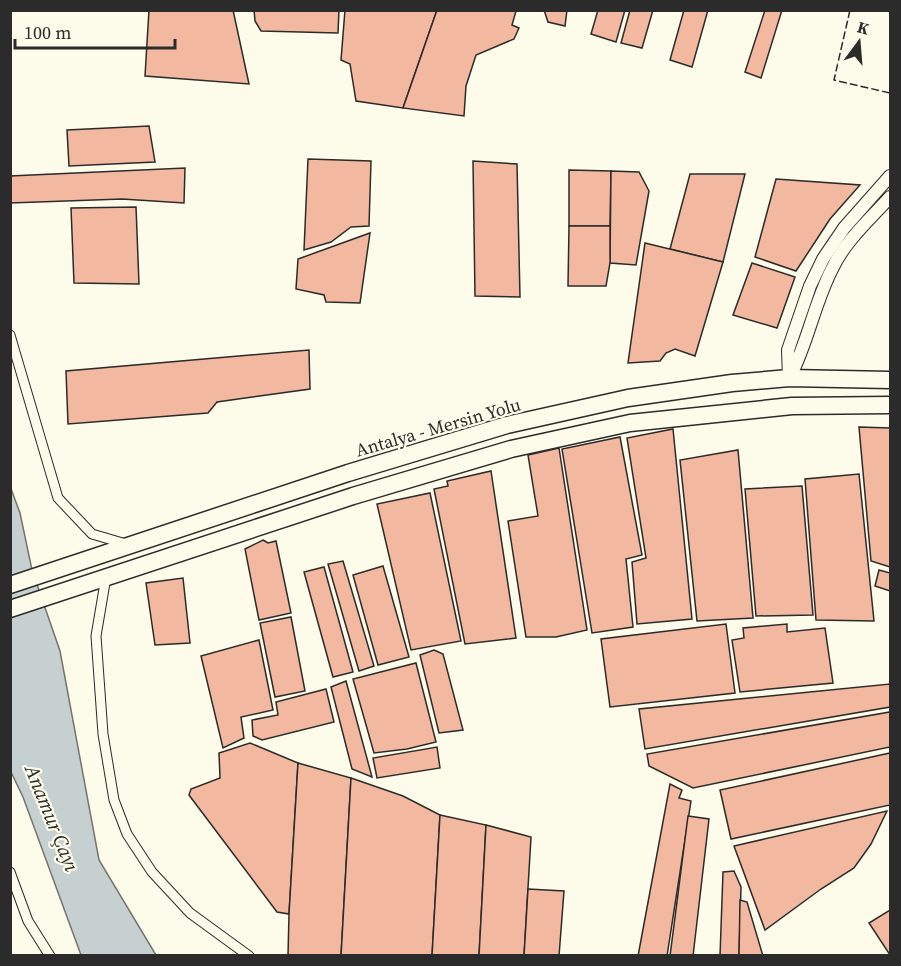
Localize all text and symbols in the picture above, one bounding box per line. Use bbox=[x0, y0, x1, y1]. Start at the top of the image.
scale bar bbox=[15, 12, 176, 50]
north arrow bbox=[829, 12, 889, 72]
text: K bbox=[855, 15, 872, 40]
text: 100 m bbox=[24, 20, 71, 45]
street label: Antalya - Mersin Yolu bbox=[353, 391, 523, 463]
water label: Anamur Çayı bbox=[18, 760, 86, 876]

